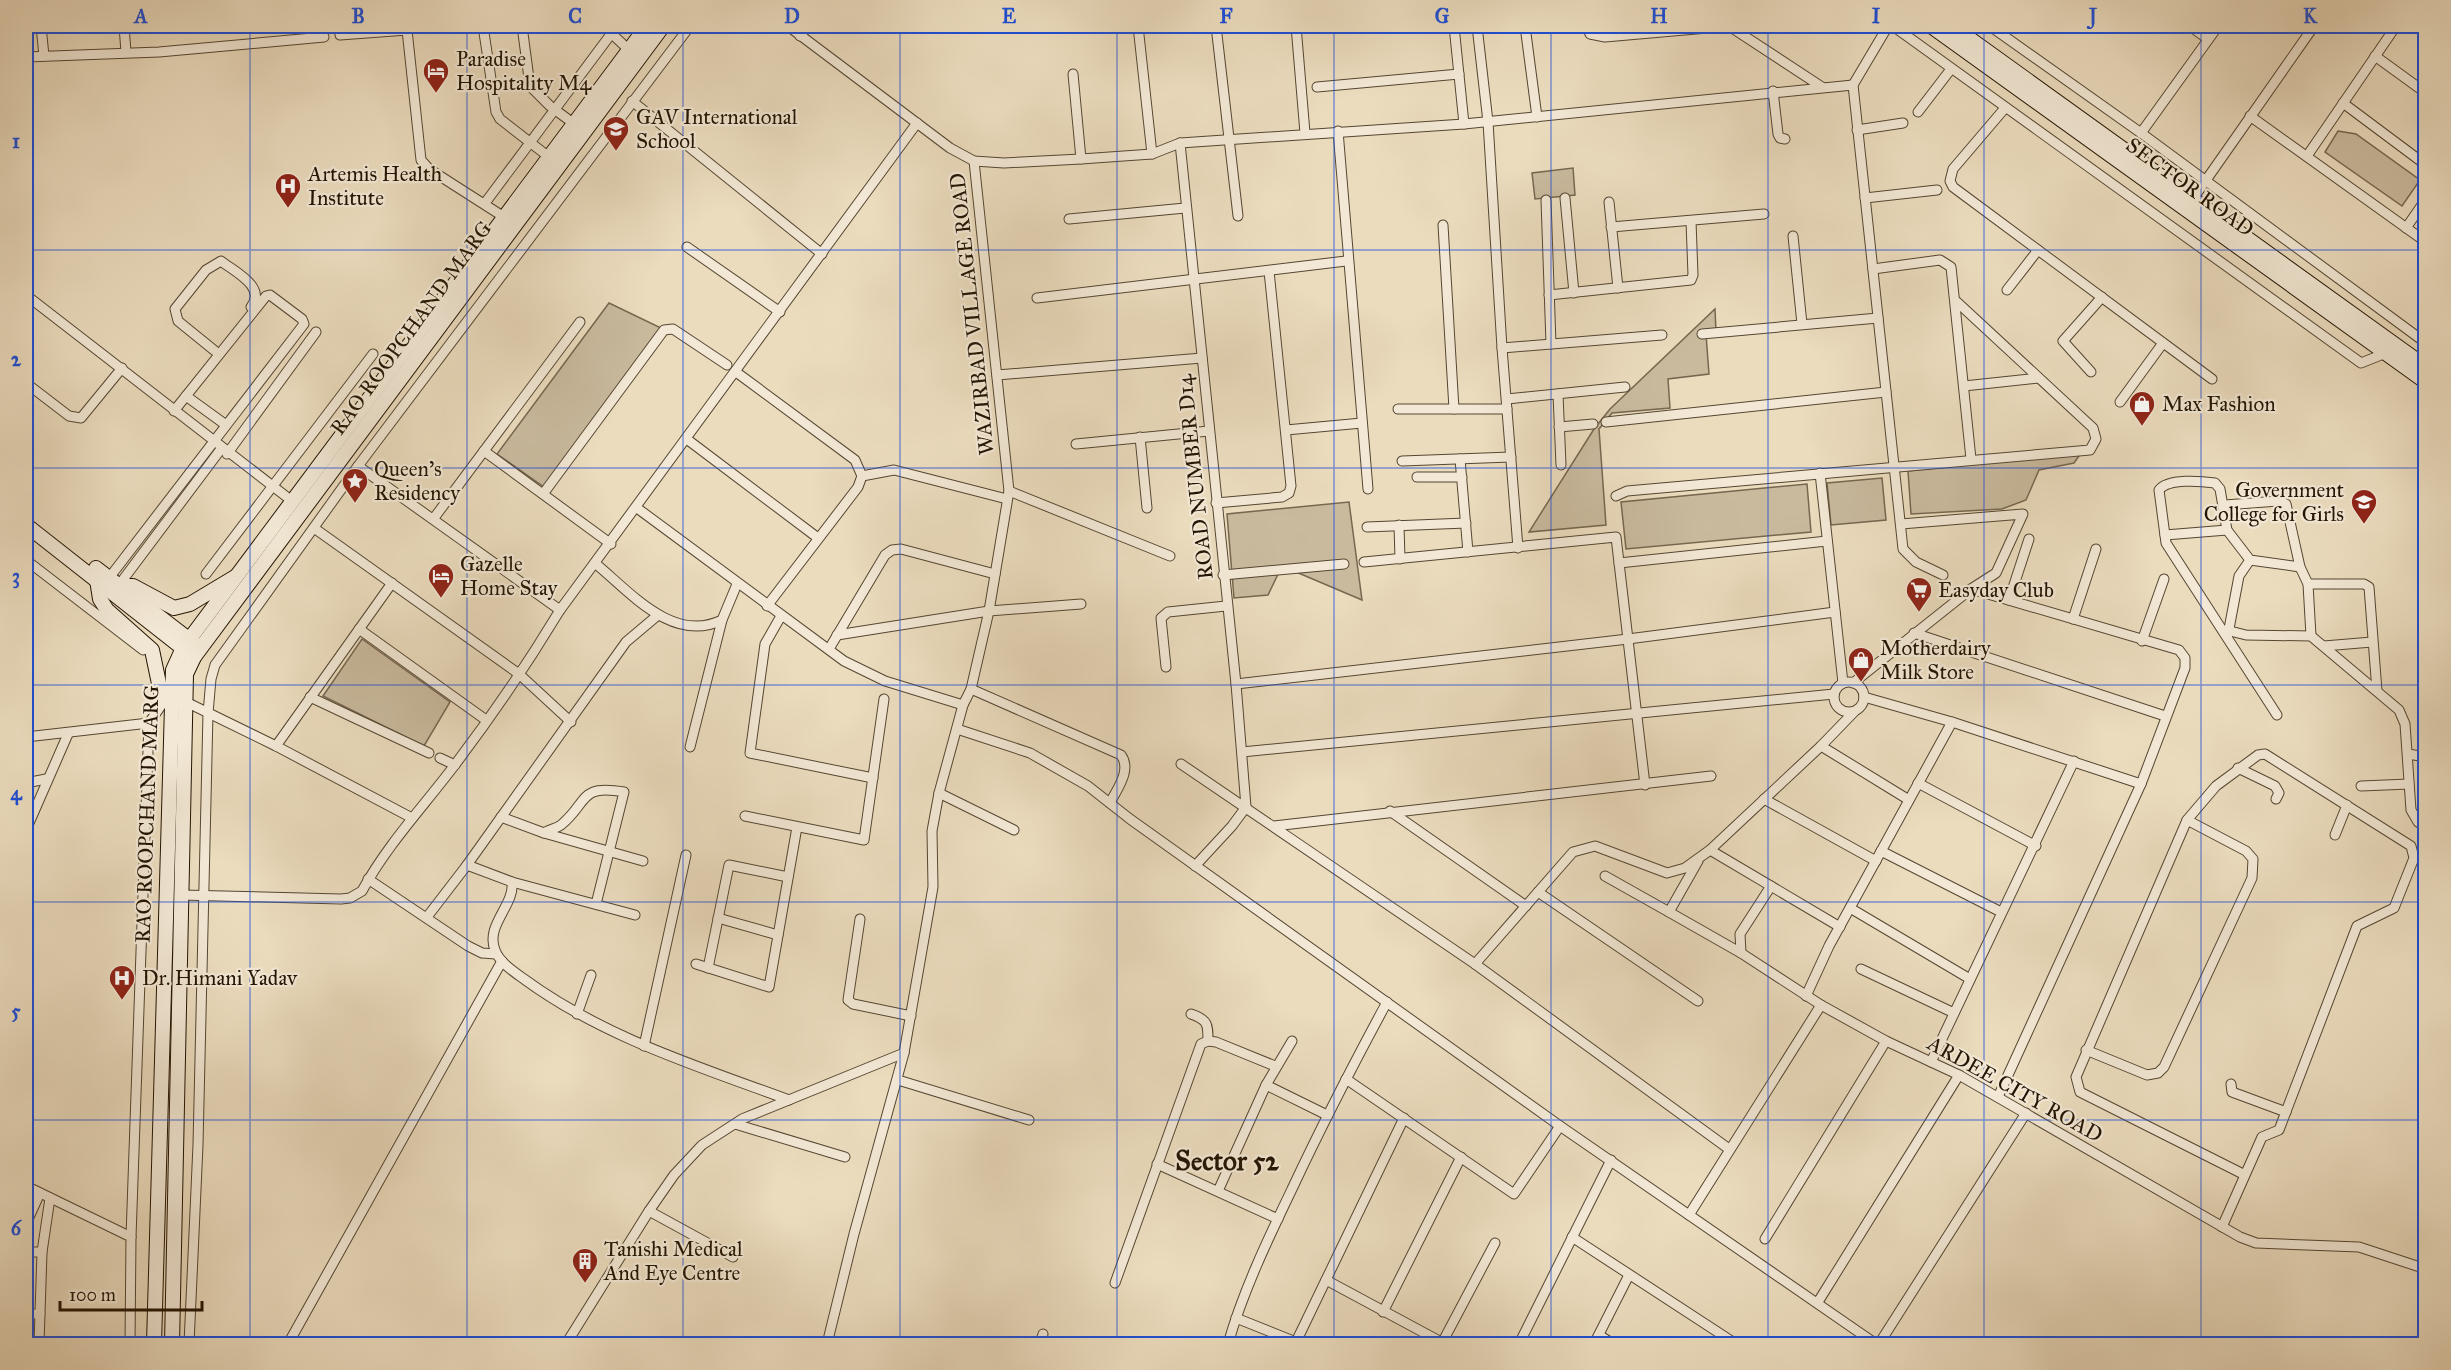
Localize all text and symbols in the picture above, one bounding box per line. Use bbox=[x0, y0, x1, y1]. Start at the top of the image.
text: A bbox=[132, 4, 148, 28]
text: B bbox=[351, 4, 365, 28]
text: C bbox=[568, 4, 582, 28]
text: D bbox=[784, 4, 800, 28]
text: E bbox=[1002, 4, 1017, 28]
text: F bbox=[1219, 4, 1233, 28]
text: G bbox=[1435, 4, 1450, 28]
text: H bbox=[1650, 4, 1668, 28]
text: I bbox=[1872, 4, 1881, 28]
text: J bbox=[2086, 4, 2098, 30]
text: K bbox=[2303, 4, 2318, 28]
place label: Paradise Hospitality M4 bbox=[456, 46, 593, 96]
hotel icon: Paradise Hospitality M4 bbox=[421, 56, 451, 94]
place label: GAV International School bbox=[636, 104, 798, 154]
school or university icon: GAV International School bbox=[601, 114, 631, 152]
text: 1 bbox=[12, 129, 20, 153]
street label: SECTOR ROAD bbox=[2121, 132, 2259, 242]
place label: Artemis Health Institute bbox=[307, 161, 442, 211]
hospital icon: Artemis Health Institute bbox=[273, 171, 303, 209]
street label: WAZIRBAD VILLAGE ROAD bbox=[944, 172, 1000, 456]
street label: RAO ROOPCHAND MARG bbox=[325, 216, 497, 440]
text: 2 bbox=[11, 347, 22, 371]
street label: ROAD NUMBER D14 bbox=[1171, 372, 1219, 581]
shop icon: Max Fashion bbox=[2127, 389, 2157, 427]
place label: Max Fashion bbox=[2162, 391, 2276, 417]
place label: Queen's Residency bbox=[374, 456, 461, 506]
place icon: Queen's Residency bbox=[340, 466, 370, 504]
place label: Government College for Girls bbox=[2204, 477, 2345, 527]
school or university icon: Government College for Girls bbox=[2349, 487, 2379, 525]
place label: Gazelle Home Stay bbox=[460, 551, 559, 601]
hotel icon: Gazelle Home Stay bbox=[426, 561, 456, 599]
text: 3 bbox=[12, 564, 20, 589]
supermarket icon: Easyday Club bbox=[1904, 575, 1934, 613]
place label: Easyday Club bbox=[1938, 577, 2054, 603]
place label: Motherdairy Milk Store bbox=[1880, 635, 1992, 685]
shop icon: Motherdairy Milk Store bbox=[1846, 645, 1876, 683]
street label: RAO ROOPCHAND MARG bbox=[130, 685, 164, 943]
text: 4 bbox=[10, 781, 22, 806]
hospital icon: Dr. Himani Yadav bbox=[107, 963, 137, 1001]
place label: Dr. Himani Yadav bbox=[142, 965, 298, 991]
text: 5 bbox=[11, 999, 21, 1023]
street label: ARDEE CITY ROAD bbox=[1922, 1030, 2107, 1148]
district label: Sector 52 bbox=[1175, 1144, 1279, 1177]
text: 6 bbox=[11, 1216, 23, 1240]
place label: Tanishi Medical And Eye Centre bbox=[603, 1236, 743, 1286]
building icon: Tanishi Medical And Eye Centre bbox=[570, 1246, 600, 1284]
scale bar bbox=[60, 1274, 202, 1312]
text: 100 m bbox=[69, 1284, 116, 1306]

